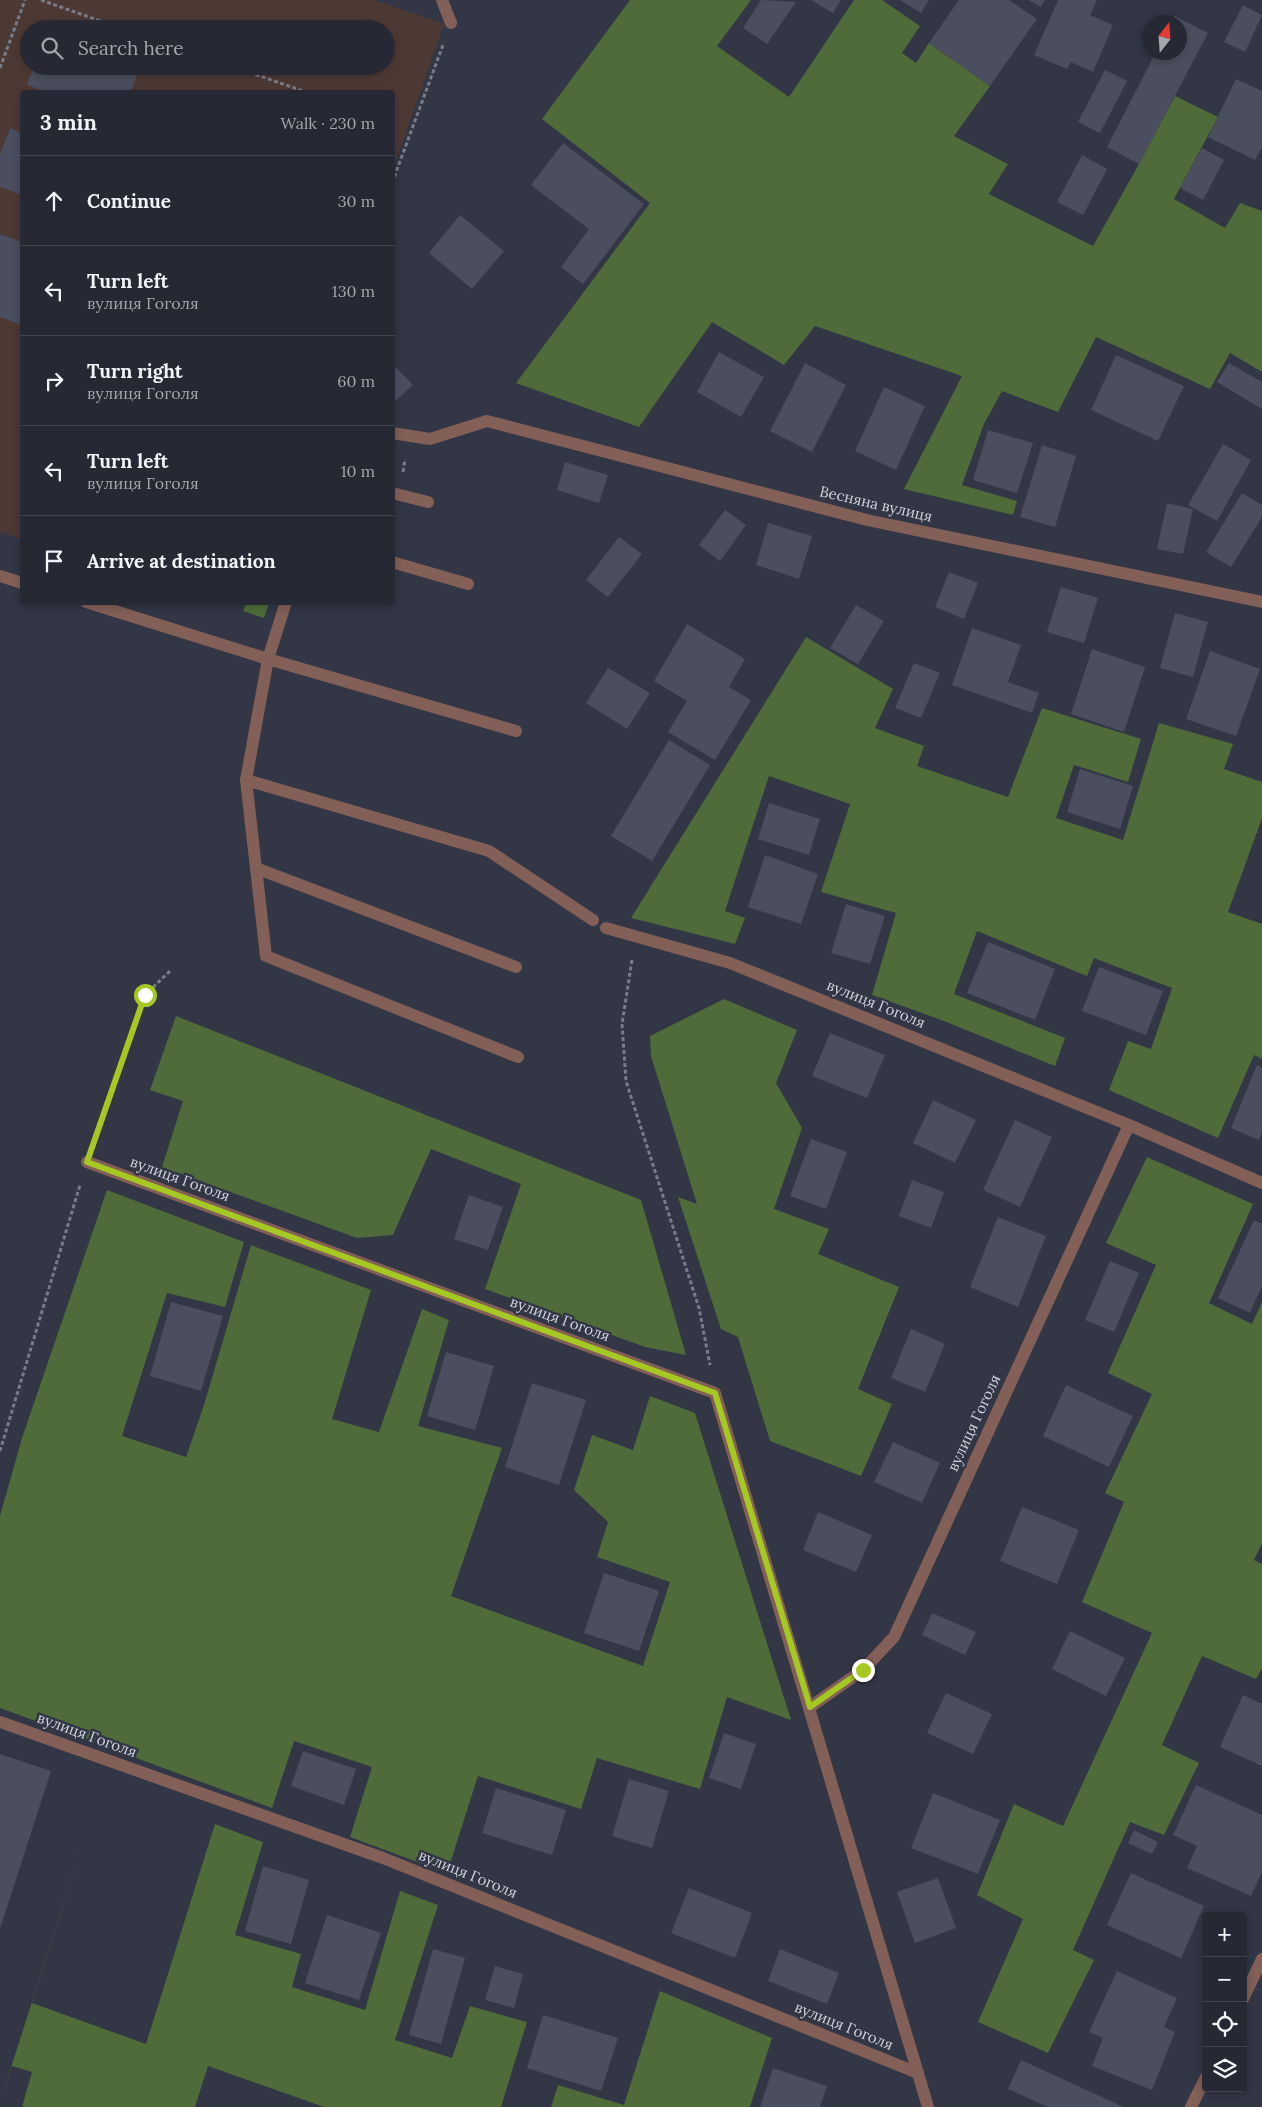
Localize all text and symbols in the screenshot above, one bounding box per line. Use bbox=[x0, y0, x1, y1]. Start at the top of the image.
north arrow bbox=[1142, 15, 1187, 60]
search box bbox=[20, 20, 395, 75]
icon: search bbox=[38, 34, 66, 62]
text: Search here bbox=[78, 36, 184, 60]
text: 3 min bbox=[40, 109, 97, 136]
text: Walk · 230 m bbox=[280, 113, 375, 133]
icon: ahead bbox=[40, 187, 68, 215]
text: Continue bbox=[87, 189, 171, 213]
text: 30 m bbox=[338, 191, 375, 211]
text: Turn left bbox=[87, 269, 168, 293]
icon: left bbox=[40, 277, 68, 305]
text: 130 m bbox=[332, 281, 375, 301]
text: вулиця Гоголя bbox=[87, 293, 199, 313]
text: Turn right bbox=[87, 359, 183, 383]
icon: right bbox=[40, 367, 68, 395]
text: 60 m bbox=[337, 371, 375, 391]
text: вулиця Гоголя bbox=[87, 383, 199, 403]
text: Turn left bbox=[87, 449, 168, 473]
icon: left bbox=[40, 457, 68, 485]
text: 10 m bbox=[341, 461, 375, 481]
text: вулиця Гоголя bbox=[87, 473, 199, 493]
street label: Весняна вулиця bbox=[818, 481, 934, 526]
icon: arrive bbox=[40, 547, 68, 575]
text: Arrive at destination bbox=[87, 549, 276, 573]
street label: вулиця Гоголя bbox=[824, 975, 928, 1032]
route start bbox=[134, 984, 157, 1007]
street label: вулиця Гоголя bbox=[128, 1152, 233, 1205]
street label: вулиця Гоголя bbox=[508, 1292, 613, 1345]
street label: вулиця Гоголя bbox=[943, 1371, 1004, 1474]
route end bbox=[852, 1659, 875, 1682]
street label: вулиця Гоголя bbox=[35, 1708, 140, 1761]
street label: вулиця Гоголя bbox=[416, 1845, 520, 1902]
map controls bbox=[1202, 1912, 1247, 2092]
button: + bbox=[1202, 1912, 1247, 1957]
button: − bbox=[1202, 1957, 1247, 2002]
street label: вулиця Гоголя bbox=[792, 1997, 896, 2054]
button: locate bbox=[1202, 2002, 1247, 2047]
button: layers bbox=[1202, 2047, 1247, 2092]

